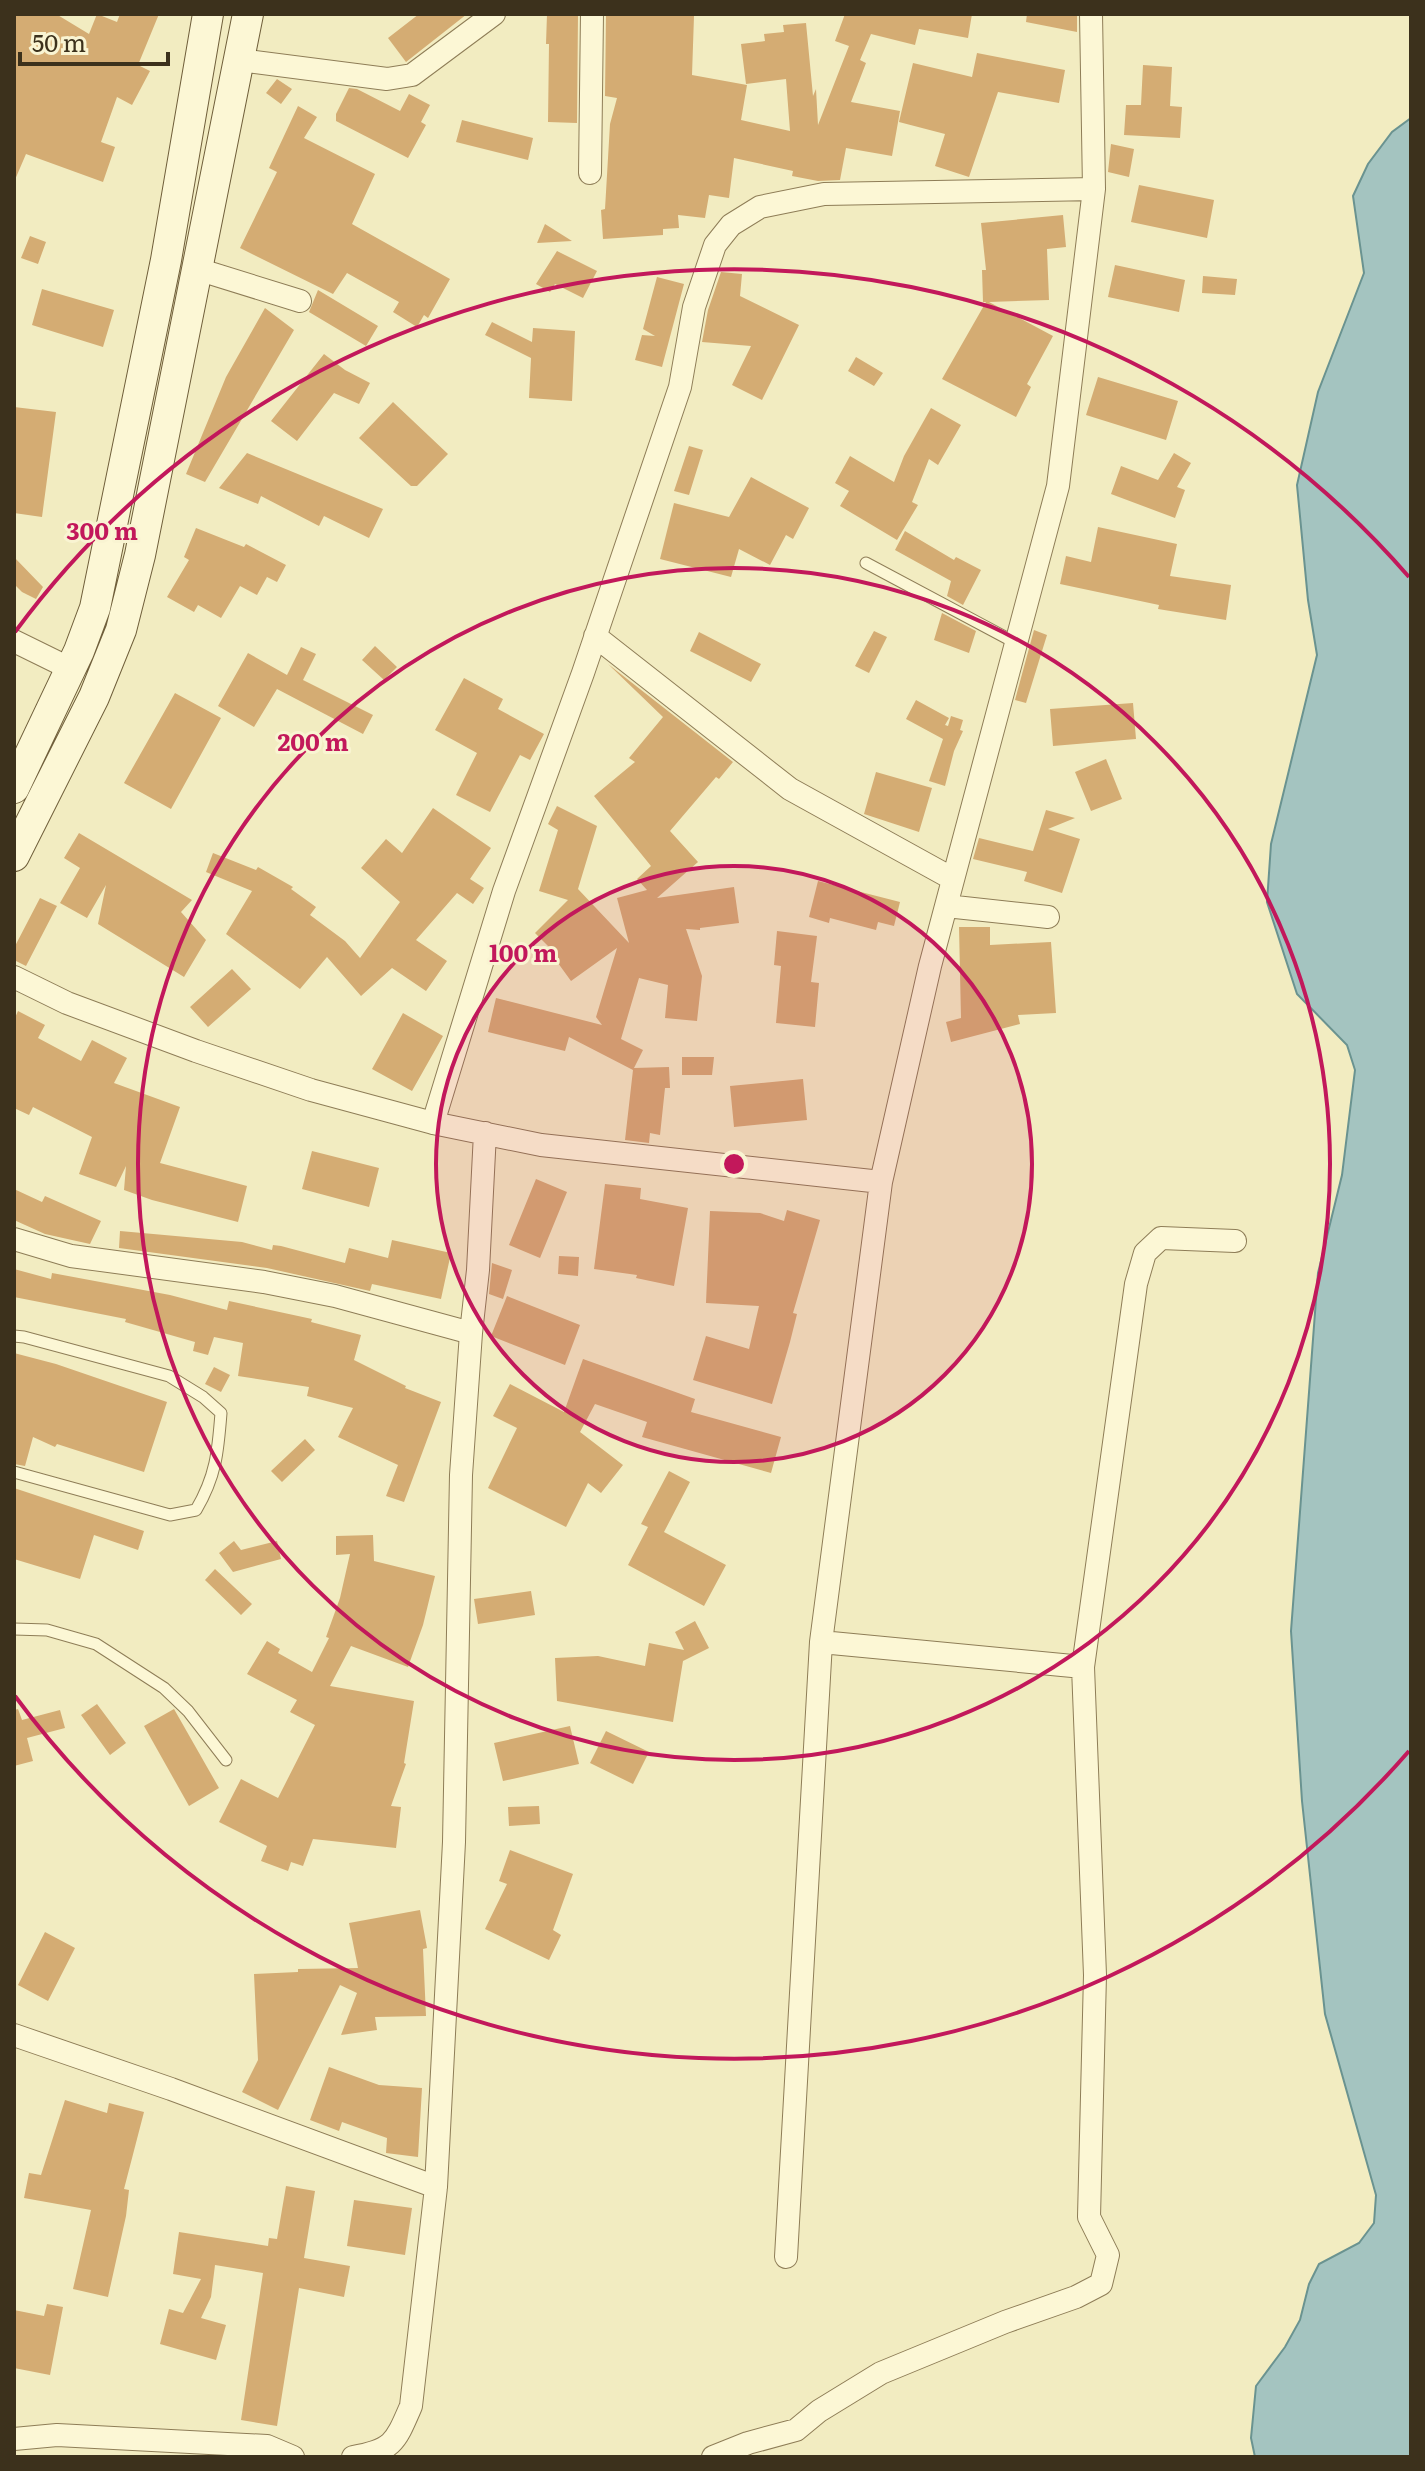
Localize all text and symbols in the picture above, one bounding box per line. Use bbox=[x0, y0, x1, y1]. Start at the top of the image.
scale bar bbox=[20, 16, 168, 66]
text: 50 m bbox=[32, 24, 86, 59]
text: 300 m bbox=[66, 512, 138, 547]
text: 200 m bbox=[277, 723, 349, 758]
text: 100 m bbox=[489, 934, 557, 969]
centre of rings bbox=[720, 1150, 748, 1178]

